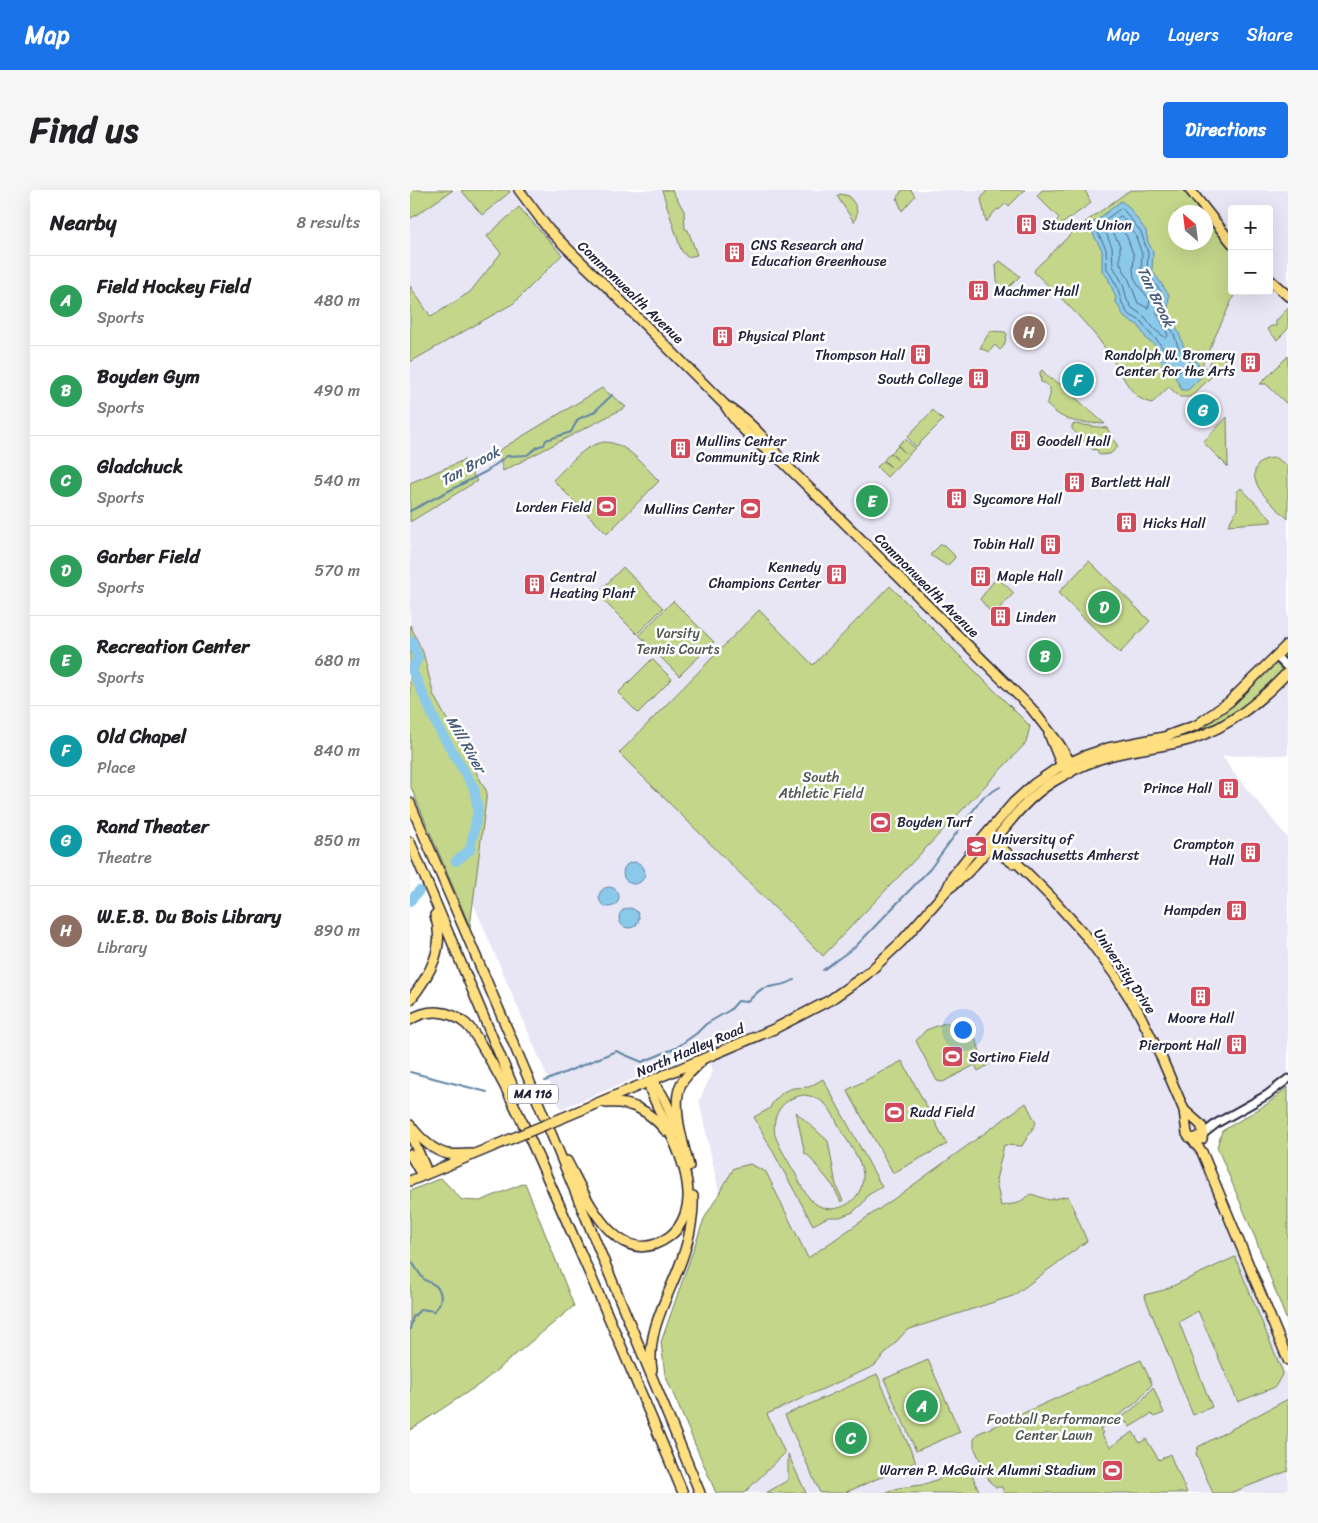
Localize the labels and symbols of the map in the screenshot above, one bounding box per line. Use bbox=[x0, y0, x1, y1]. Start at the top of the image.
north arrow bbox=[1168, 205, 1213, 250]
building icon: Student Union bbox=[1014, 213, 1038, 237]
place label: Student Union bbox=[1042, 213, 1132, 238]
place label: CNS Research and Education Greenhouse bbox=[751, 233, 887, 274]
street label: Commonwealth Avenue bbox=[571, 234, 690, 350]
building icon: CNS Research and Education Greenhouse bbox=[723, 241, 747, 265]
water label: Tan Brook bbox=[1130, 262, 1182, 333]
building icon: Machmer Hall bbox=[966, 279, 990, 303]
place label: Machmer Hall bbox=[994, 279, 1080, 304]
pin: H bbox=[1013, 313, 1045, 351]
building icon: Physical Plant bbox=[710, 324, 734, 348]
place label: Physical Plant bbox=[738, 324, 826, 349]
place label: Thompson Hall bbox=[815, 343, 906, 368]
building icon: Thompson Hall bbox=[909, 343, 933, 367]
place label: Randolph W. Bromery Center for the Arts bbox=[1105, 343, 1236, 384]
building icon: Randolph W. Bromery Center for the Arts bbox=[1239, 351, 1263, 375]
pin: F bbox=[1062, 361, 1094, 399]
place label: South College bbox=[877, 367, 963, 392]
building icon: South College bbox=[967, 367, 991, 391]
pin: G bbox=[1187, 391, 1219, 429]
place label: Mullins Center Community Ice Rink bbox=[696, 429, 821, 470]
building icon: Goodell Hall bbox=[1009, 429, 1033, 453]
place label: Goodell Hall bbox=[1037, 429, 1112, 454]
building icon: Mullins Center Community Ice Rink bbox=[668, 437, 692, 461]
water label: Tan Brook bbox=[435, 438, 506, 493]
building icon: Bartlett Hall bbox=[1063, 470, 1087, 494]
place label: Bartlett Hall bbox=[1091, 470, 1171, 495]
pin: E bbox=[856, 482, 888, 520]
building icon: Sycamore Hall bbox=[945, 487, 969, 511]
place label: Sycamore Hall bbox=[973, 487, 1063, 512]
place label: Lorden Field bbox=[516, 495, 593, 520]
sports icon: Lorden Field bbox=[595, 495, 619, 519]
place label: Mullins Center bbox=[644, 497, 735, 522]
sports icon: Mullins Center bbox=[738, 497, 762, 521]
building icon: Hicks Hall bbox=[1115, 511, 1139, 535]
place label: Hicks Hall bbox=[1143, 511, 1207, 536]
street label: Commonwealth Avenue bbox=[868, 527, 985, 644]
place label: Tobin Hall bbox=[973, 532, 1035, 557]
building icon: Tobin Hall bbox=[1038, 532, 1062, 556]
place label: Kennedy Champions Center bbox=[709, 555, 822, 596]
building icon: Kennedy Champions Center bbox=[825, 563, 849, 587]
building icon: Maple Hall bbox=[969, 564, 993, 588]
place label: Maple Hall bbox=[997, 564, 1064, 589]
place label: Central Heating Plant bbox=[550, 565, 636, 606]
building icon: Central Heating Plant bbox=[522, 573, 546, 597]
pin: D bbox=[1088, 588, 1120, 626]
building icon: Linden bbox=[988, 605, 1012, 629]
place label: Linden bbox=[1016, 605, 1056, 630]
park label: Varsity Tennis Courts bbox=[637, 621, 720, 662]
pin: B bbox=[1029, 637, 1061, 675]
water label: Mill River bbox=[439, 710, 494, 780]
park label: South Athletic Field bbox=[778, 765, 865, 806]
place label: Prince Hall bbox=[1144, 776, 1213, 801]
building icon: Prince Hall bbox=[1216, 776, 1240, 800]
sports icon: Boyden Turf bbox=[869, 810, 893, 834]
place label: Boyden Turf bbox=[897, 810, 974, 835]
place label: University of Massachusetts Amherst bbox=[992, 827, 1140, 868]
place label: Crampton Hall bbox=[1174, 832, 1235, 873]
school or university icon: University of Massachusetts Amherst bbox=[964, 835, 988, 859]
building icon: Crampton Hall bbox=[1238, 840, 1262, 864]
place label: Hampden bbox=[1164, 898, 1221, 923]
building icon: Hampden bbox=[1225, 898, 1249, 922]
street label: University Drive bbox=[1087, 923, 1163, 1019]
building icon: Moore Hall bbox=[1189, 984, 1213, 1008]
place label: Moore Hall bbox=[1168, 1006, 1235, 1031]
street label: North Hadley Road bbox=[632, 1016, 750, 1085]
your location bbox=[950, 1017, 976, 1043]
place label: Pierpont Hall bbox=[1139, 1033, 1222, 1058]
building icon: Pierpont Hall bbox=[1225, 1033, 1249, 1057]
sports icon: Sortino Field bbox=[941, 1045, 965, 1069]
place label: Sortino Field bbox=[969, 1045, 1050, 1070]
road number: MA 116 bbox=[508, 1084, 558, 1104]
sports icon: Rudd Field bbox=[882, 1100, 906, 1124]
place label: Rudd Field bbox=[910, 1100, 976, 1125]
pin: A bbox=[906, 1387, 938, 1425]
park label: Football Performance Center Lawn bbox=[987, 1407, 1121, 1448]
pin: C bbox=[835, 1419, 867, 1457]
place label: Warren P. McGuirk Alumni Stadium bbox=[879, 1458, 1096, 1483]
sports icon: Warren P. McGuirk Alumni Stadium bbox=[1100, 1458, 1124, 1482]

